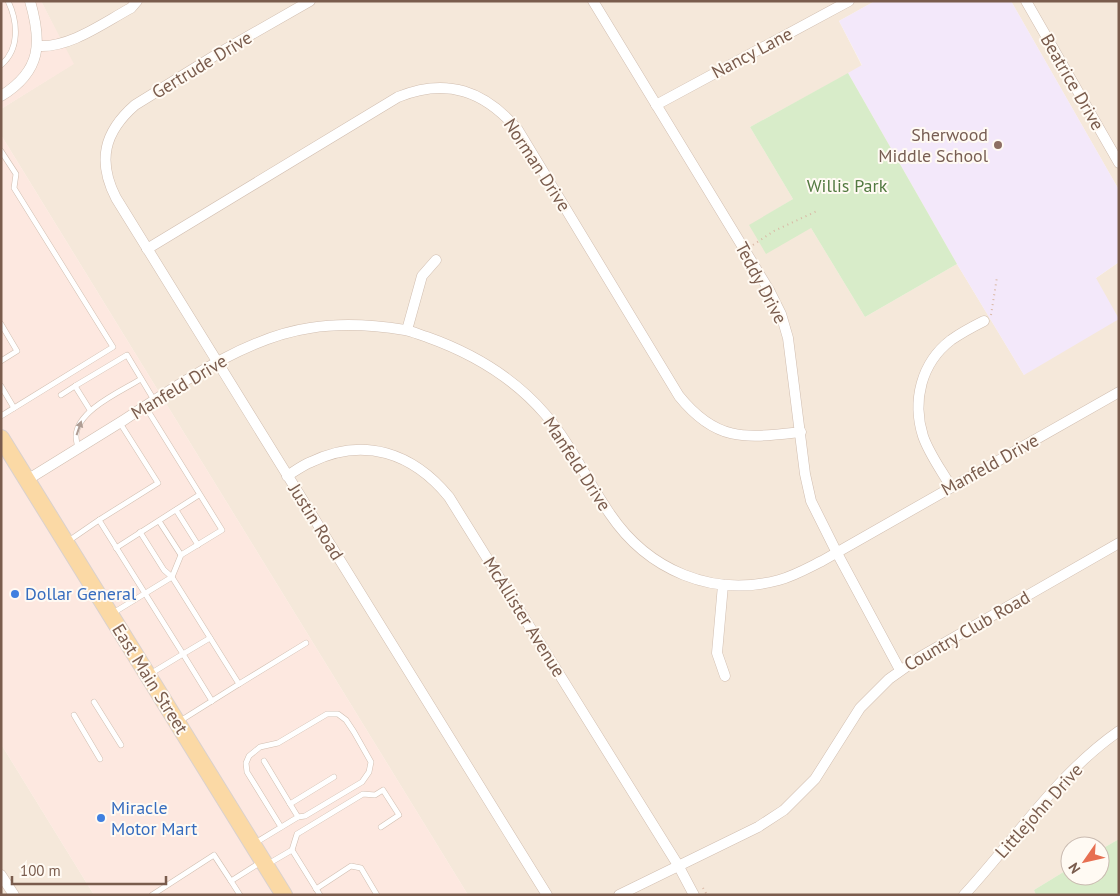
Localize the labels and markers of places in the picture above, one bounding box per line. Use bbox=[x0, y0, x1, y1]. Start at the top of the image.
place label: Sherwood Middle School bbox=[878, 123, 989, 167]
marker: Sherwood Middle School bbox=[992, 139, 1004, 151]
place label: Dollar General bbox=[25, 582, 137, 605]
marker: Dollar General bbox=[9, 588, 21, 600]
place label: Miracle Motor Mart bbox=[111, 796, 197, 840]
marker: Miracle Motor Mart bbox=[95, 812, 107, 824]

